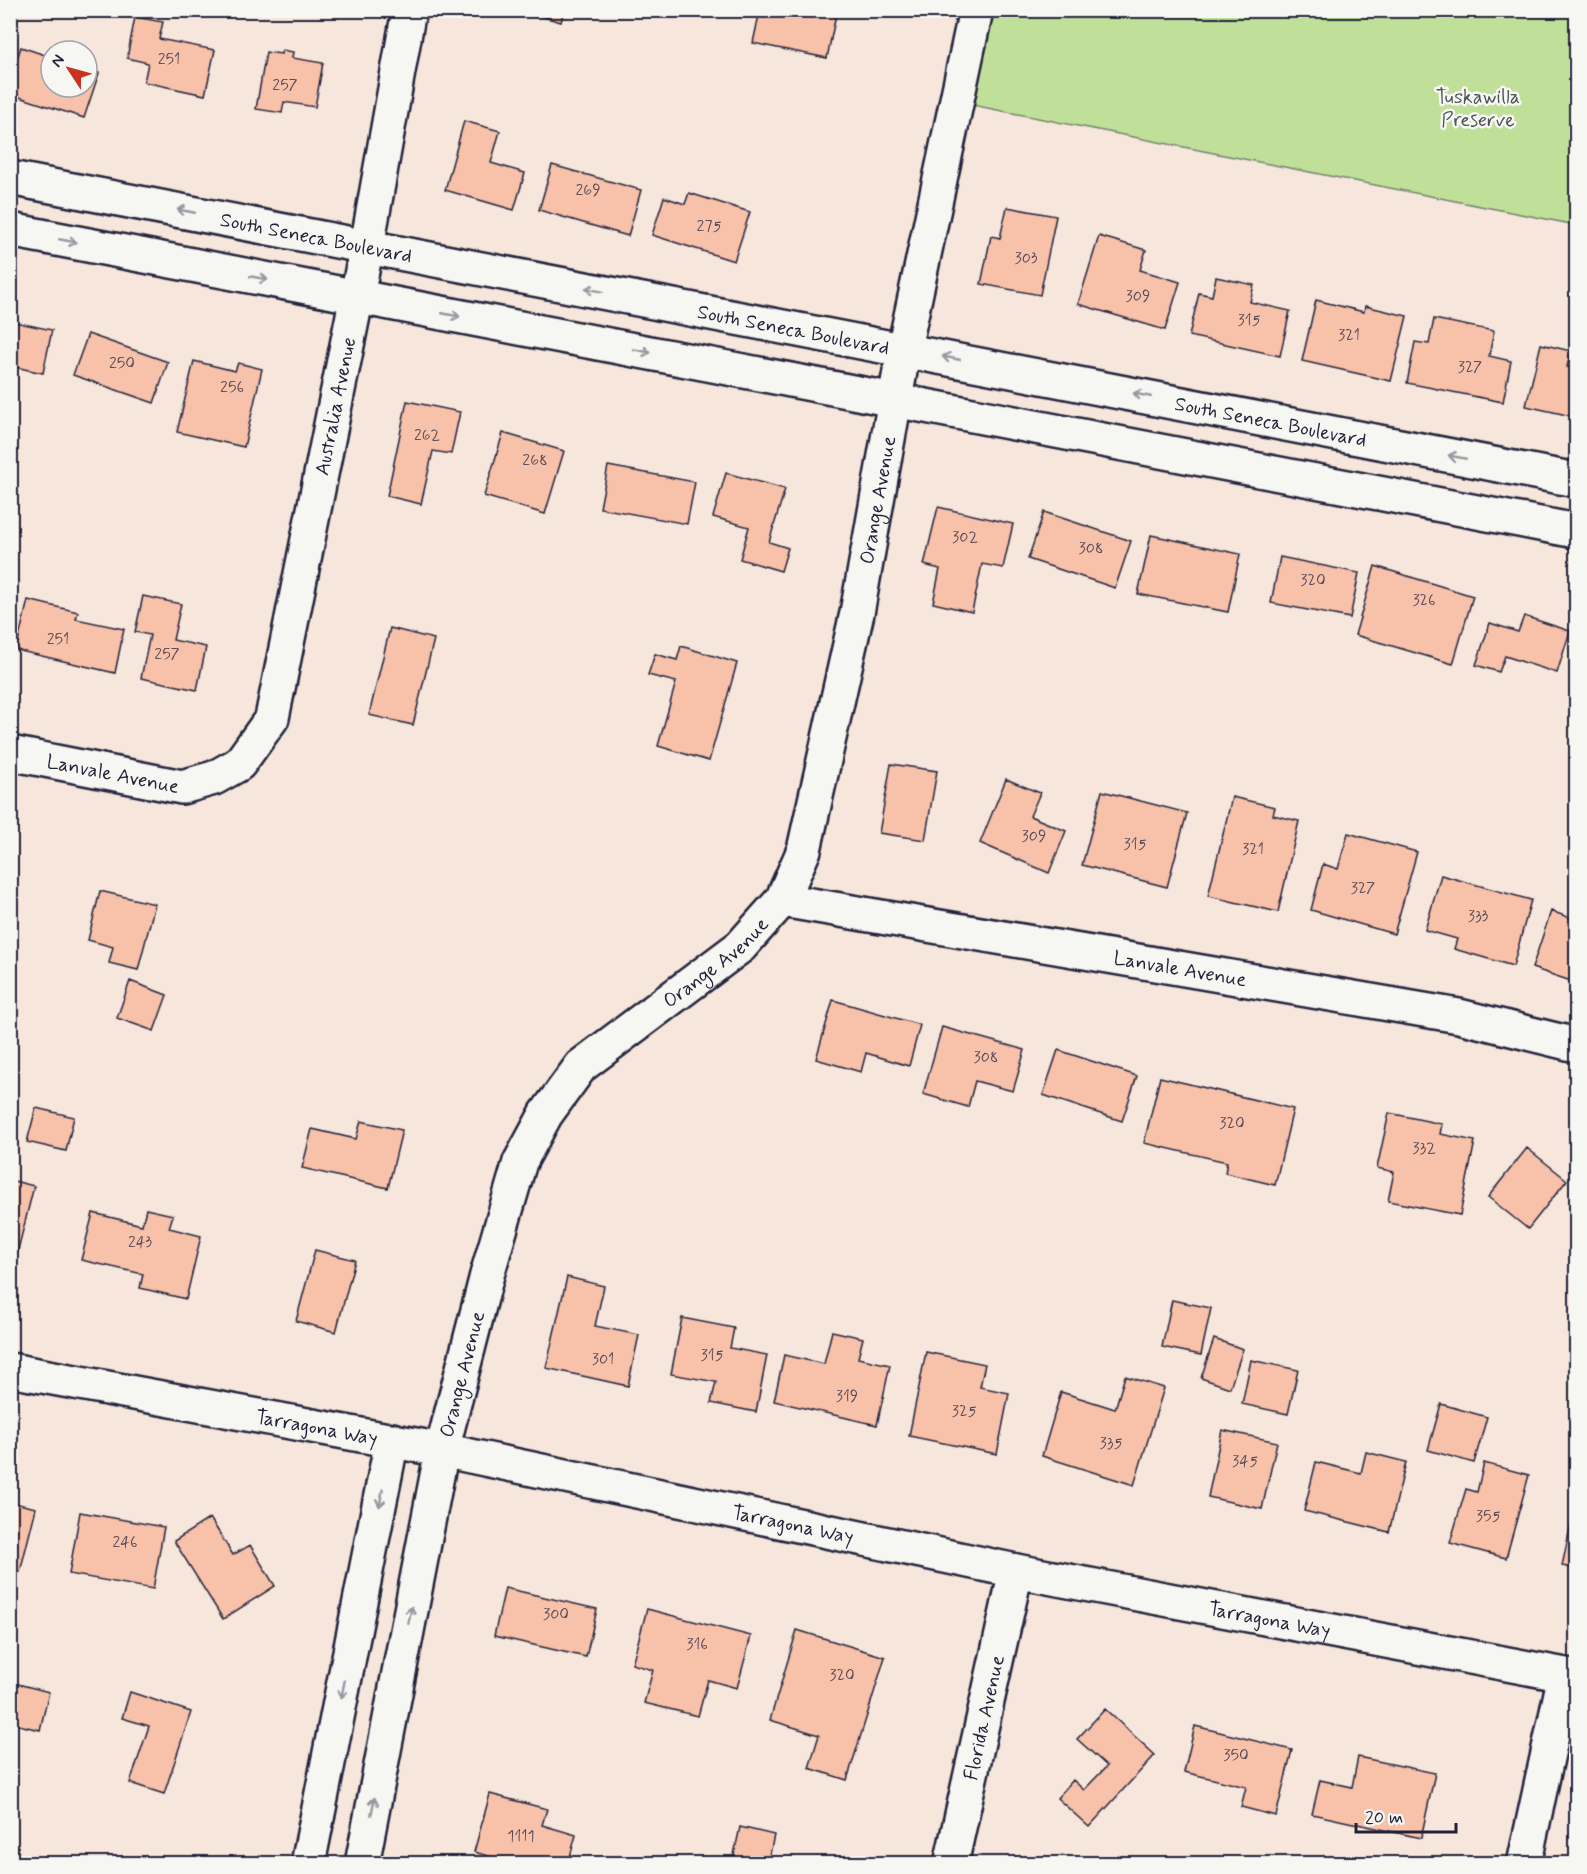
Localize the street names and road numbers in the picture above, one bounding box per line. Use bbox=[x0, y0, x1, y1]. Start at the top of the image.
street label: South Seneca Boulevard bbox=[218, 207, 414, 270]
street label: South Seneca Boulevard bbox=[695, 299, 892, 362]
street label: Australia Avenue bbox=[309, 335, 363, 478]
street label: South Seneca Boulevard bbox=[1172, 391, 1369, 454]
street label: Orange Avenue bbox=[854, 434, 903, 566]
street label: Lanvale Avenue bbox=[44, 749, 181, 801]
street label: Orange Avenue bbox=[658, 912, 775, 1015]
street label: Lanvale Avenue bbox=[1111, 945, 1249, 994]
street label: Orange Avenue bbox=[434, 1308, 492, 1441]
street label: Tarragona Way bbox=[253, 1404, 380, 1453]
street label: Tarragona Way bbox=[729, 1499, 856, 1551]
street label: Tarragona Way bbox=[1206, 1596, 1332, 1645]
street label: Florida Avenue bbox=[958, 1653, 1012, 1783]

